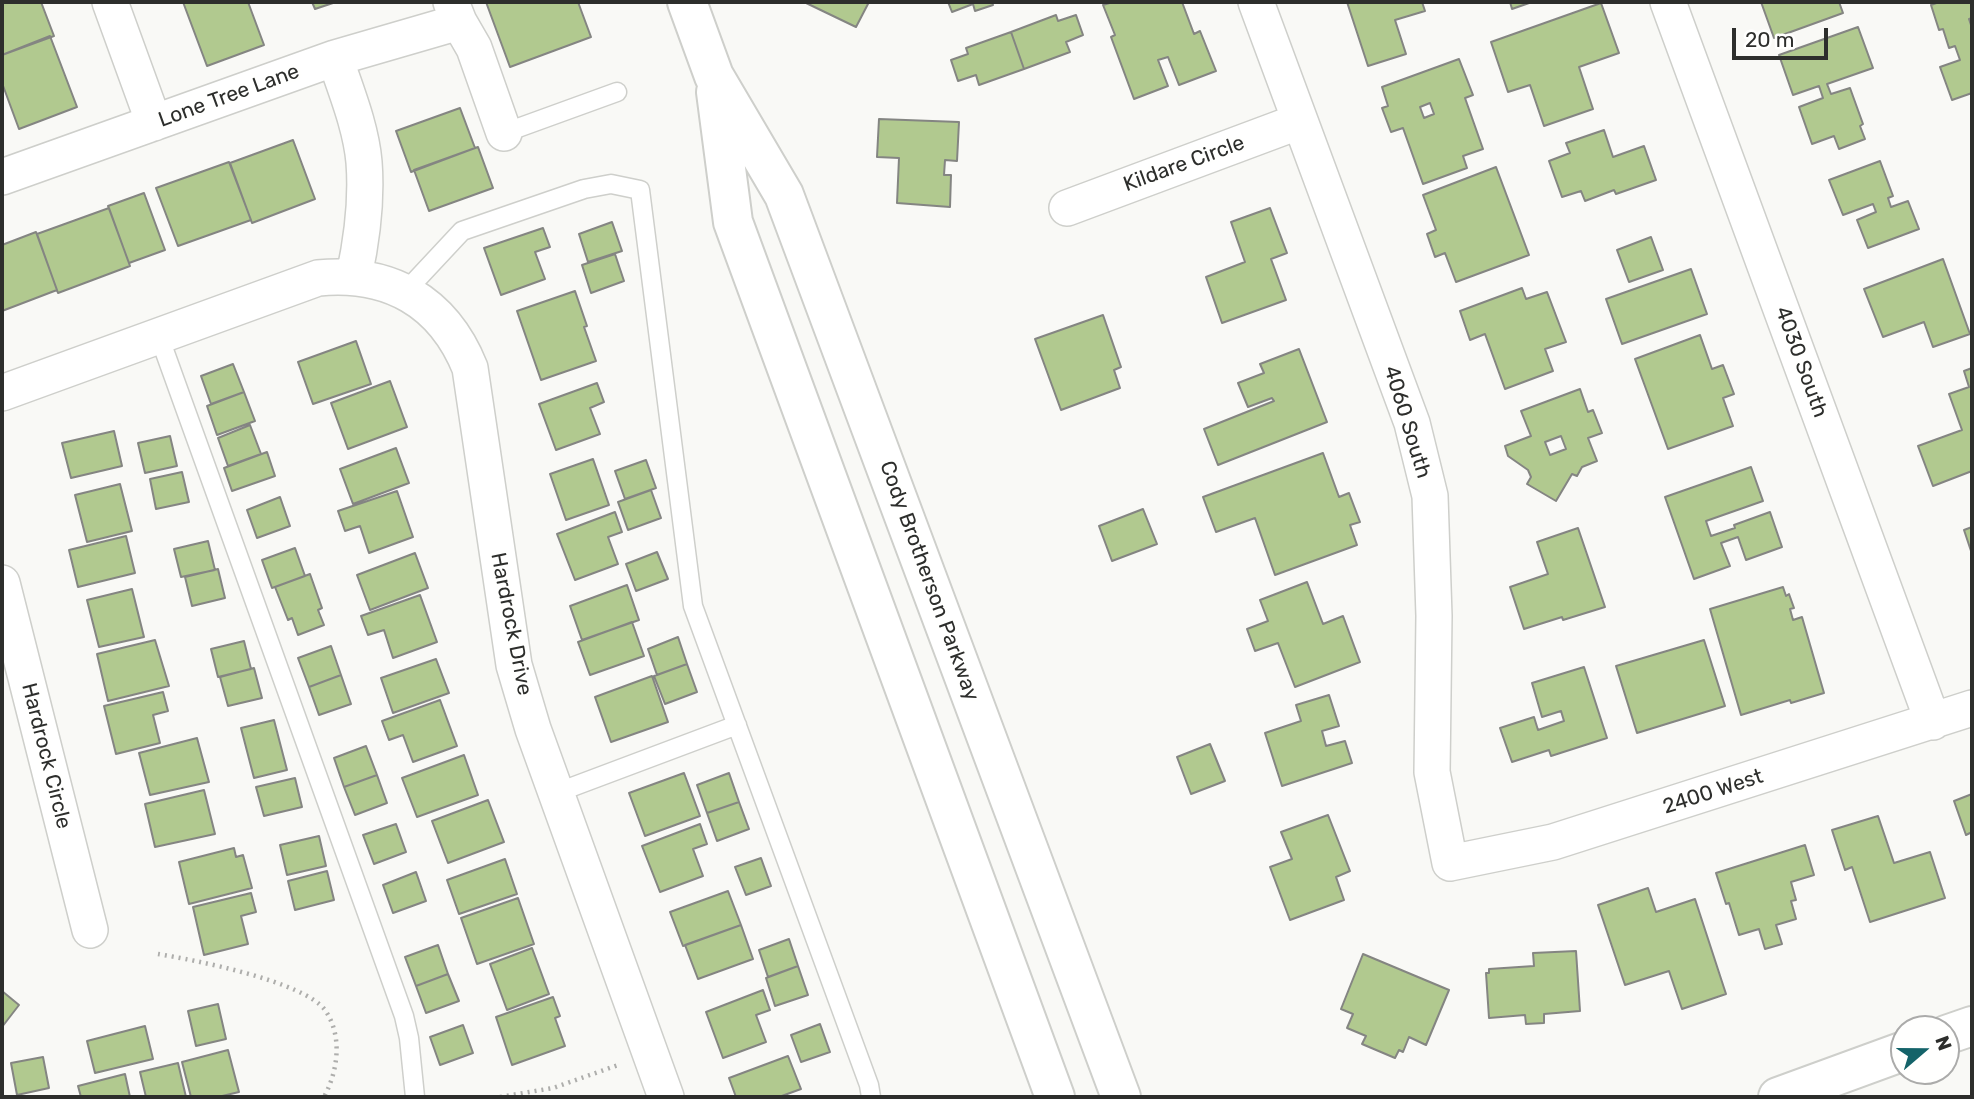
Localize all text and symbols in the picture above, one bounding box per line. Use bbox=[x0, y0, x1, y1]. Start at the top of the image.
scale bar bbox=[1736, 14, 1832, 58]
text: 20 m bbox=[1745, 27, 1794, 52]
street label: Lone Tree Lane bbox=[155, 59, 303, 133]
street label: Kildare Circle bbox=[1120, 130, 1248, 198]
street label: 4030 South bbox=[1769, 303, 1833, 421]
street label: 4060 South bbox=[1378, 363, 1436, 481]
street label: Cody Brotherson Parkway bbox=[874, 458, 984, 704]
street label: Hardrock Drive bbox=[485, 551, 537, 697]
street label: Hardrock Circle bbox=[16, 680, 76, 832]
street label: 2400 West bbox=[1660, 764, 1766, 820]
north arrow bbox=[1890, 1015, 1960, 1085]
text: N bbox=[1930, 1033, 1956, 1054]

